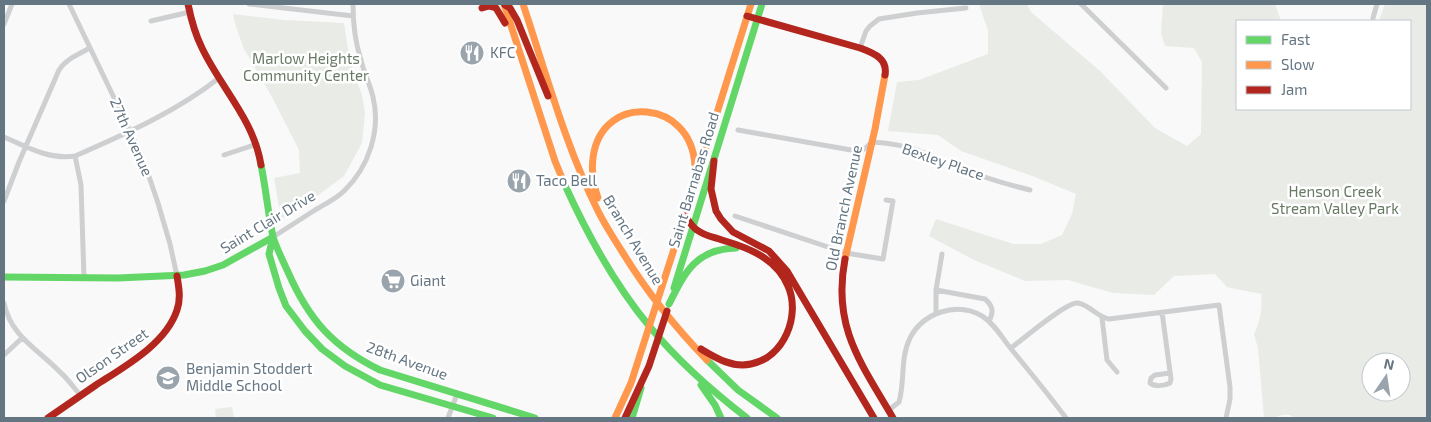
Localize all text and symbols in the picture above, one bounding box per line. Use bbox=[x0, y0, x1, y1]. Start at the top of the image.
legend bbox=[1236, 20, 1411, 110]
text: Fast bbox=[1281, 30, 1311, 48]
restaurant icon: KFC bbox=[459, 40, 485, 66]
place label: KFC bbox=[490, 43, 516, 61]
park label: Marlow Heights Community Center bbox=[243, 49, 369, 84]
text: Slow bbox=[1281, 55, 1315, 73]
text: Jam bbox=[1281, 80, 1307, 98]
street label: 27th Avenue bbox=[107, 95, 157, 179]
street label: Saint Barnabas Road bbox=[664, 110, 722, 250]
street label: Bexley Place bbox=[900, 139, 987, 183]
street label: Old Branch Avenue bbox=[821, 143, 865, 272]
restaurant icon: Taco Bell bbox=[506, 168, 532, 194]
place label: Taco Bell bbox=[536, 171, 597, 189]
park label: Henson Creek Stream Valley Park bbox=[1271, 182, 1399, 217]
street label: Saint Clair Drive bbox=[217, 186, 318, 257]
street label: Branch Avenue bbox=[600, 191, 668, 288]
supermarket icon: Giant bbox=[380, 268, 406, 294]
place label: Giant bbox=[410, 271, 446, 289]
street label: Olson Street bbox=[72, 323, 151, 387]
street label: 28th Avenue bbox=[364, 337, 450, 383]
north arrow bbox=[1361, 352, 1411, 402]
text: N bbox=[1382, 354, 1396, 373]
place label: Benjamin Stoddert Middle School bbox=[186, 359, 313, 394]
school or university icon: Benjamin Stoddert Middle School bbox=[155, 365, 181, 391]

